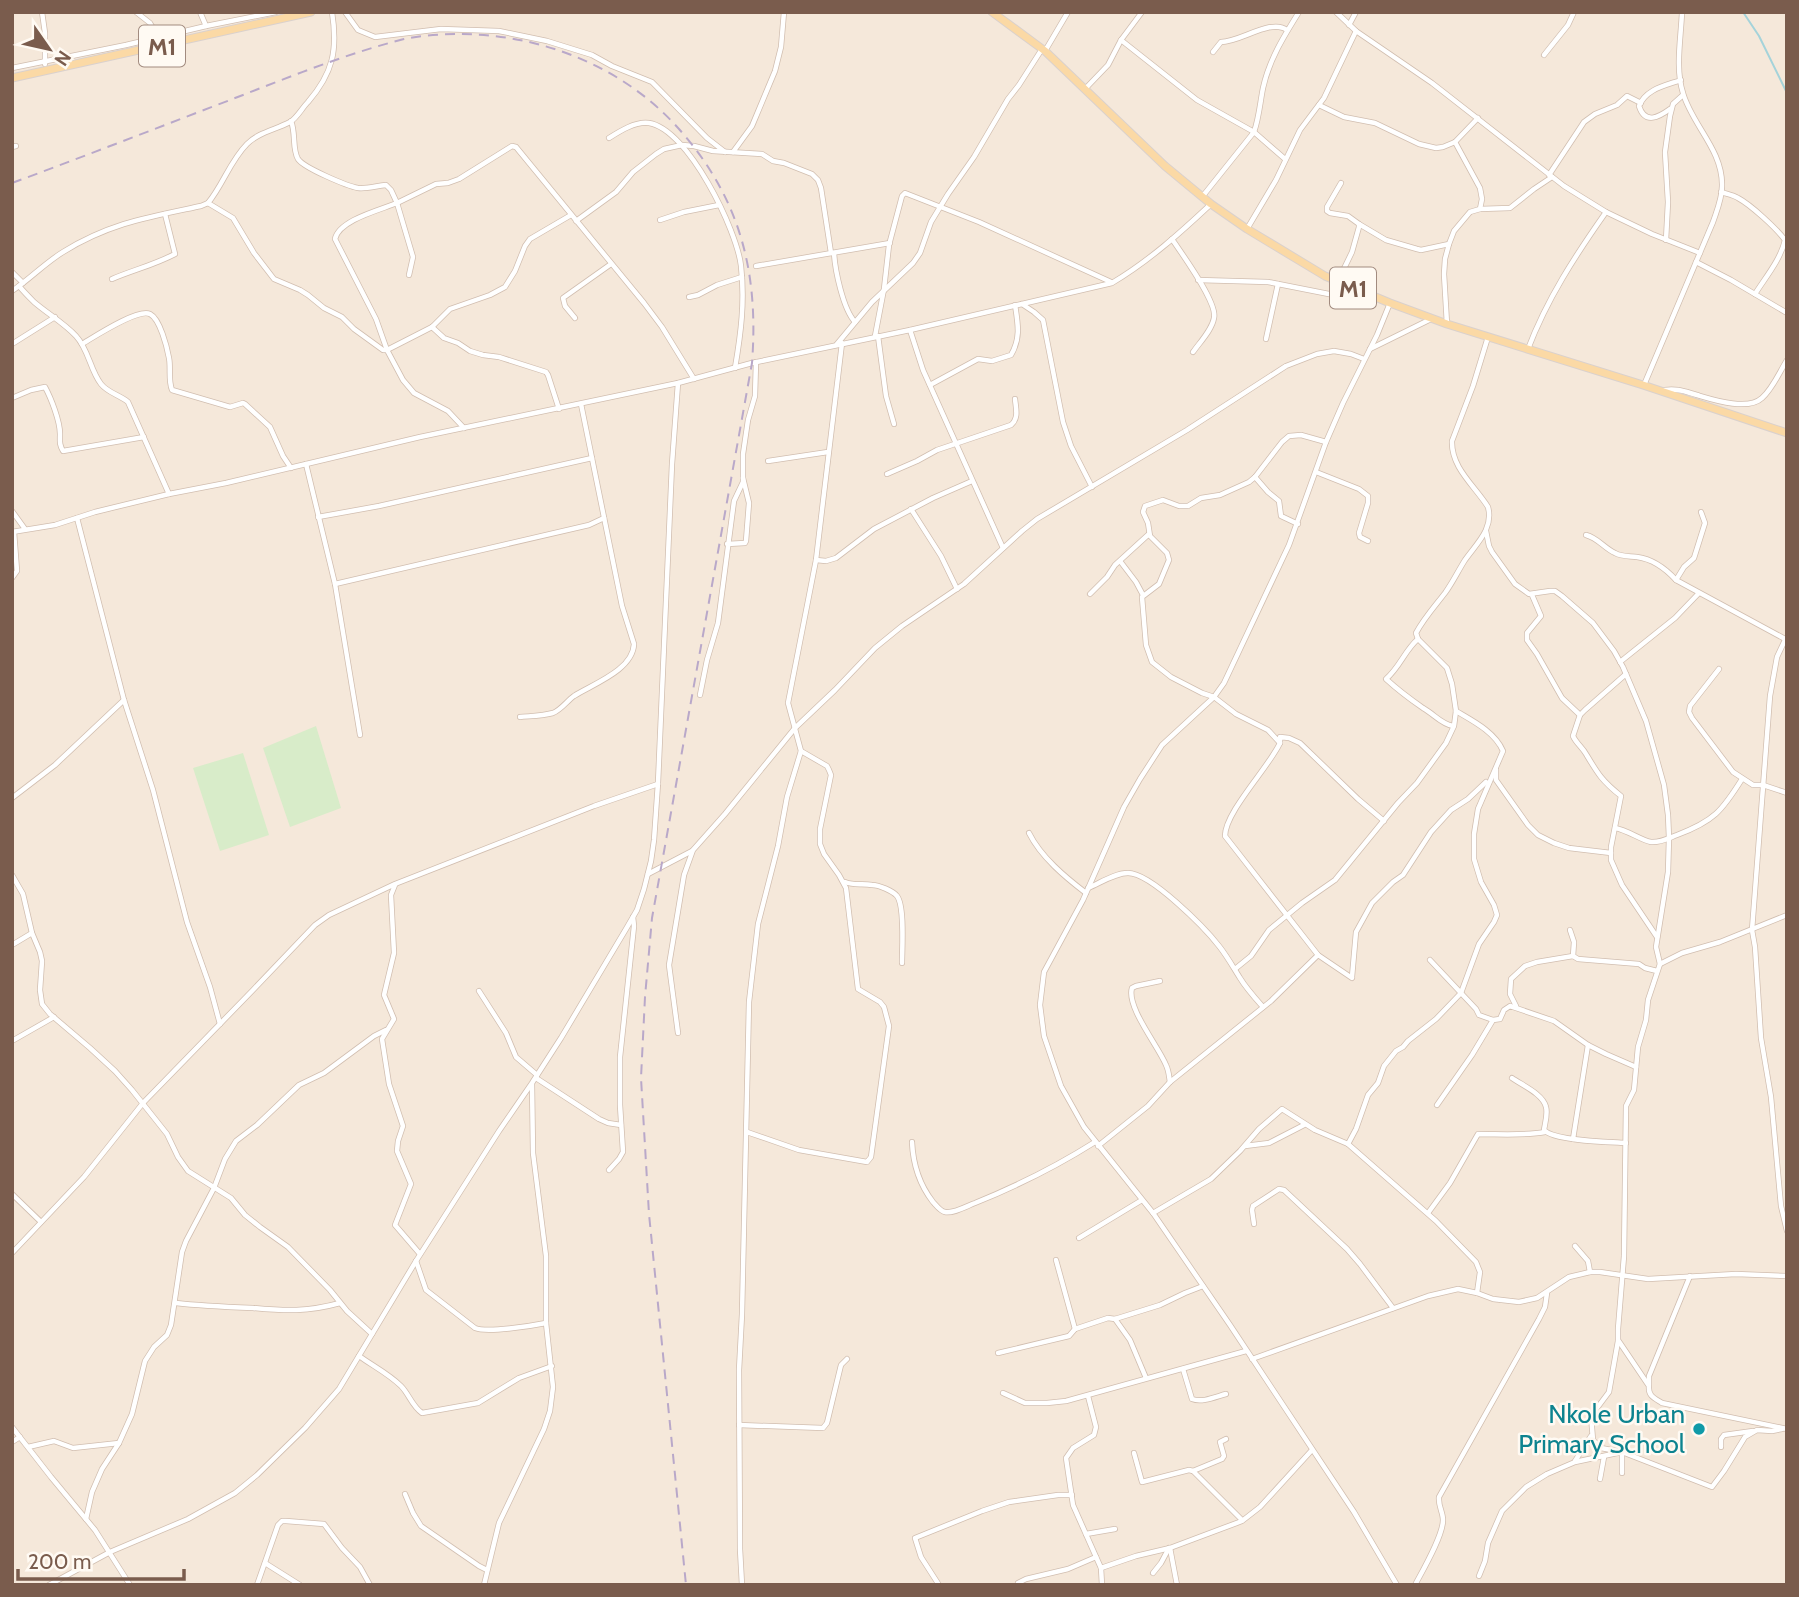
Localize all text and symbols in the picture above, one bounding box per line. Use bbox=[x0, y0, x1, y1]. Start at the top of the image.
north arrow bbox=[14, 14, 84, 84]
road number: M1 bbox=[139, 26, 185, 66]
text: N bbox=[49, 46, 76, 70]
road number: M1 bbox=[1330, 268, 1376, 309]
place label: Nkole Urban Primary School bbox=[1518, 1398, 1685, 1460]
marker: Nkole Urban Primary School bbox=[1691, 1421, 1707, 1437]
scale bar bbox=[18, 1538, 184, 1582]
text: 200 m bbox=[28, 1549, 91, 1574]

